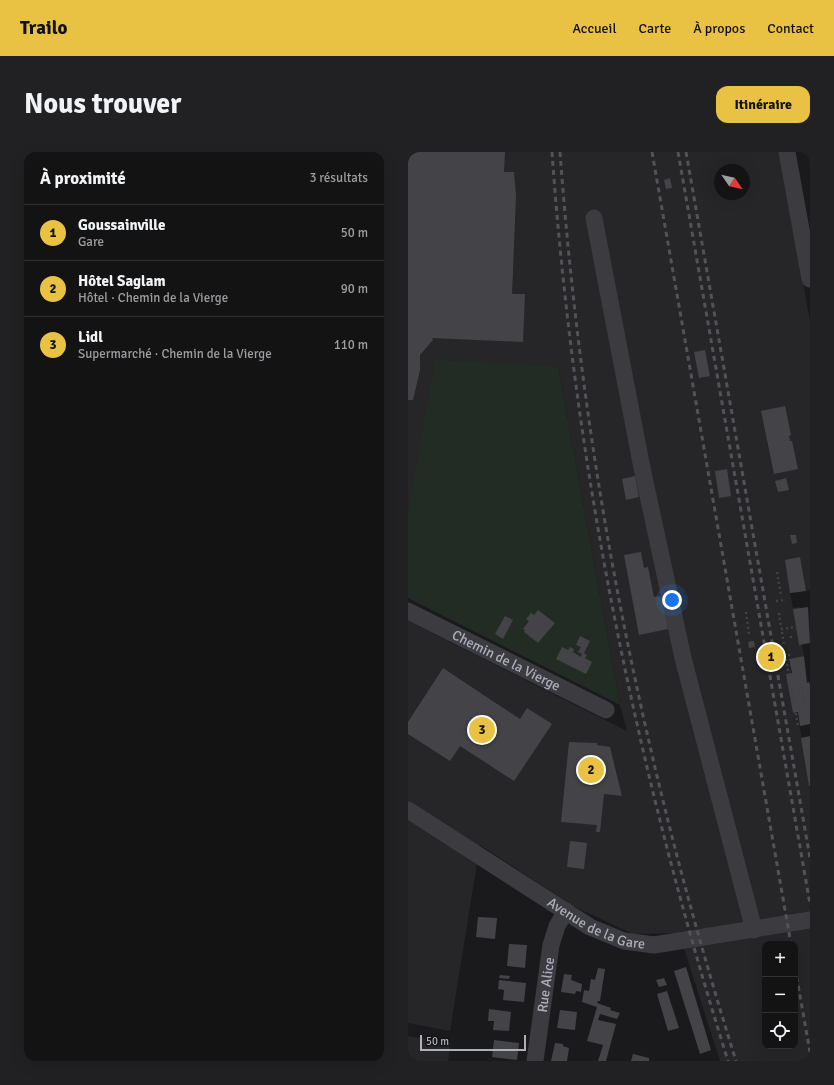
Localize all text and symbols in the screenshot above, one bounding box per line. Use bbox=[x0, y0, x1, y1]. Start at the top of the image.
text: Trailo bbox=[20, 16, 67, 40]
text: Accueil bbox=[572, 20, 617, 37]
text: Carte bbox=[639, 20, 671, 37]
text: À propos bbox=[693, 20, 745, 37]
text: Contact bbox=[767, 20, 814, 37]
button: Itinéraire bbox=[716, 86, 810, 123]
text: Nous trouver bbox=[24, 87, 181, 121]
north arrow bbox=[714, 164, 750, 200]
text: À proximité bbox=[40, 168, 126, 189]
text: 3 résultats bbox=[309, 170, 368, 186]
text: Goussainville bbox=[78, 216, 165, 234]
text: 1 bbox=[49, 225, 57, 241]
text: 50 m bbox=[341, 225, 368, 241]
text: Gare bbox=[78, 234, 104, 250]
text: Hôtel Saglam bbox=[78, 272, 166, 290]
text: 2 bbox=[49, 281, 57, 297]
text: 90 m bbox=[341, 281, 368, 297]
text: Hôtel · Chemin de la Vierge bbox=[78, 290, 228, 306]
text: Lidl bbox=[78, 328, 103, 346]
text: 3 bbox=[49, 337, 57, 353]
text: 110 m bbox=[334, 337, 368, 353]
text: Supermarché · Chemin de la Vierge bbox=[78, 346, 272, 362]
your location bbox=[662, 590, 682, 610]
street label: Chemin de la Vierge bbox=[449, 626, 563, 695]
pin: 1 bbox=[758, 642, 784, 672]
pin: 3 bbox=[469, 715, 495, 745]
pin: 2 bbox=[578, 755, 604, 785]
street label: Avenue de la Gare bbox=[544, 894, 646, 953]
map controls bbox=[762, 941, 798, 1049]
button: + bbox=[762, 941, 798, 977]
street label: Rue Alice bbox=[534, 956, 558, 1014]
button: − bbox=[762, 977, 798, 1013]
button: locate bbox=[762, 1013, 798, 1049]
scale bar bbox=[420, 1033, 526, 1052]
text: 50 m bbox=[426, 1035, 449, 1048]

